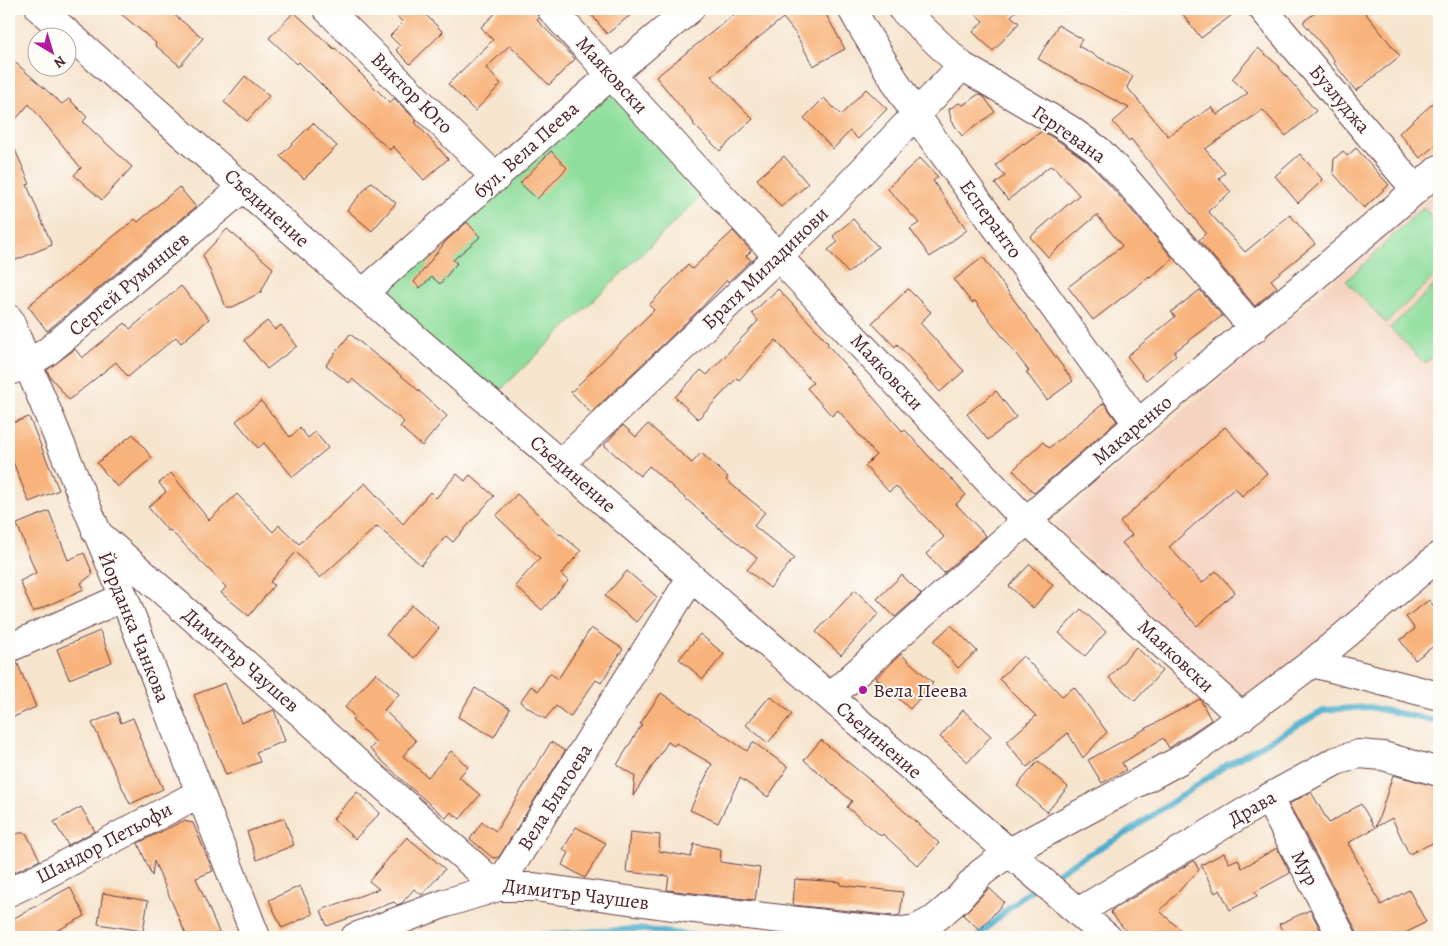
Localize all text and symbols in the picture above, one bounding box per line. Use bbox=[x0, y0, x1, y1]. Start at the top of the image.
north arrow bbox=[28, 28, 78, 78]
street label: Маяковски bbox=[570, 30, 654, 120]
street label: Виктор Юго bbox=[365, 46, 459, 140]
text: N bbox=[50, 51, 70, 72]
street label: Бузлуджа bbox=[1303, 59, 1377, 140]
street label: бул. Вела Пеева bbox=[467, 95, 585, 205]
street label: Гергевана bbox=[1026, 99, 1112, 170]
street label: Съединение bbox=[218, 162, 316, 254]
street label: Есперанто bbox=[953, 174, 1029, 264]
street label: Братя Миладинови bbox=[696, 201, 834, 335]
street label: Сергей Румянцев bbox=[63, 226, 195, 342]
street label: Маяковски bbox=[844, 328, 930, 416]
street label: Макаренко bbox=[1086, 389, 1178, 471]
street label: Съединение bbox=[524, 429, 622, 519]
street label: Йорданка Чанкова bbox=[91, 548, 177, 707]
street label: Димитър Чаушев bbox=[177, 602, 305, 718]
street label: Маяковски bbox=[1132, 613, 1220, 699]
place label: Вела Пеева bbox=[873, 677, 969, 704]
marker: Вела Пеева bbox=[857, 684, 869, 696]
street label: Съединение bbox=[830, 695, 928, 785]
street label: Вела Благоева bbox=[511, 738, 599, 856]
street label: Драва bbox=[1223, 783, 1282, 833]
street label: Шандор Петьофи bbox=[31, 796, 177, 890]
street label: Мур bbox=[1285, 846, 1325, 890]
street label: Димитър Чаушев bbox=[501, 872, 651, 916]

